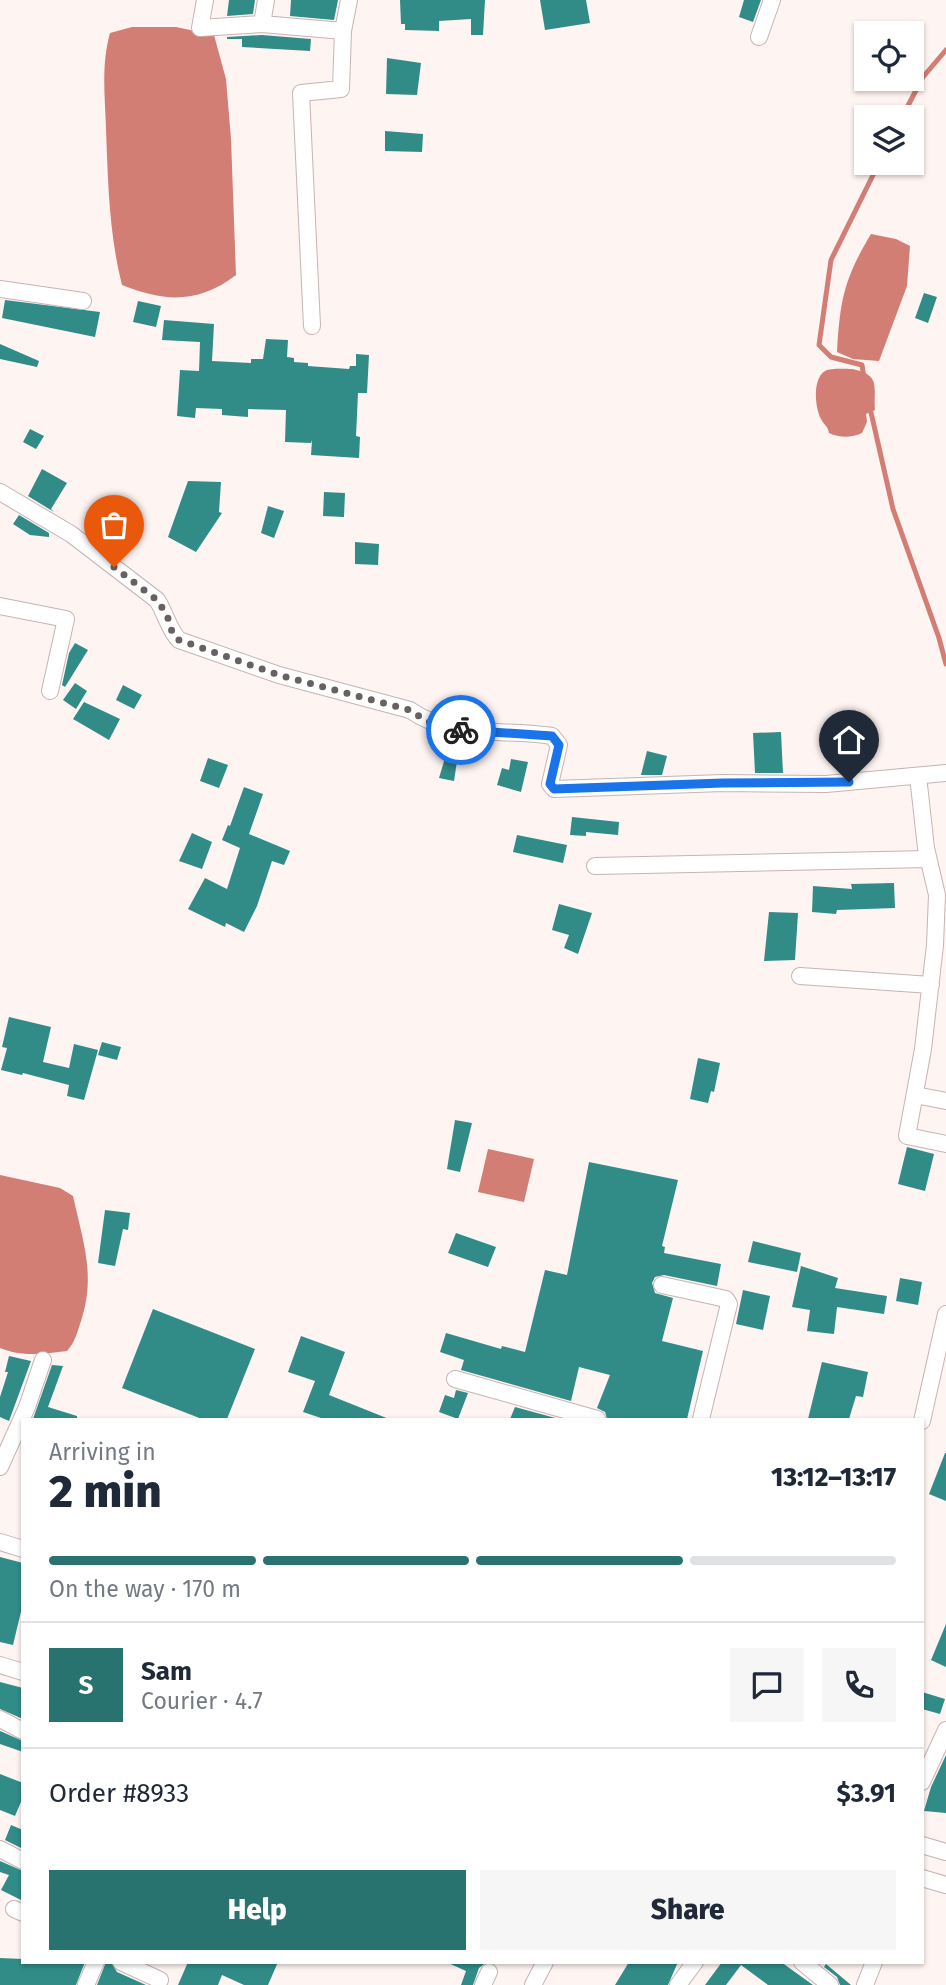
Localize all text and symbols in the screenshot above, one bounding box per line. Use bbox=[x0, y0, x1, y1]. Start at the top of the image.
map controls bbox=[854, 21, 924, 175]
button: locate bbox=[854, 21, 924, 91]
button: layers bbox=[854, 105, 924, 175]
pin bbox=[84, 495, 144, 567]
icon: bag bbox=[95, 506, 133, 544]
courier bbox=[426, 695, 496, 765]
pin bbox=[819, 710, 879, 782]
icon: bike bbox=[442, 711, 480, 749]
icon: home bbox=[830, 721, 868, 759]
text: Arriving in bbox=[49, 1438, 156, 1466]
text: 13:12–13:17 bbox=[771, 1462, 896, 1493]
text: 2 min bbox=[49, 1464, 162, 1519]
text: On the way · 170 m bbox=[49, 1575, 241, 1603]
button: chat bbox=[730, 1648, 804, 1722]
button: phone bbox=[822, 1648, 896, 1722]
text: Sam bbox=[141, 1656, 192, 1687]
text: S bbox=[79, 1670, 93, 1701]
text: Courier · 4.7 bbox=[141, 1687, 263, 1715]
text: Order #8933 bbox=[49, 1778, 189, 1809]
text: $3.91 bbox=[836, 1778, 896, 1809]
button: Help bbox=[49, 1870, 466, 1950]
button: Share bbox=[480, 1870, 896, 1950]

